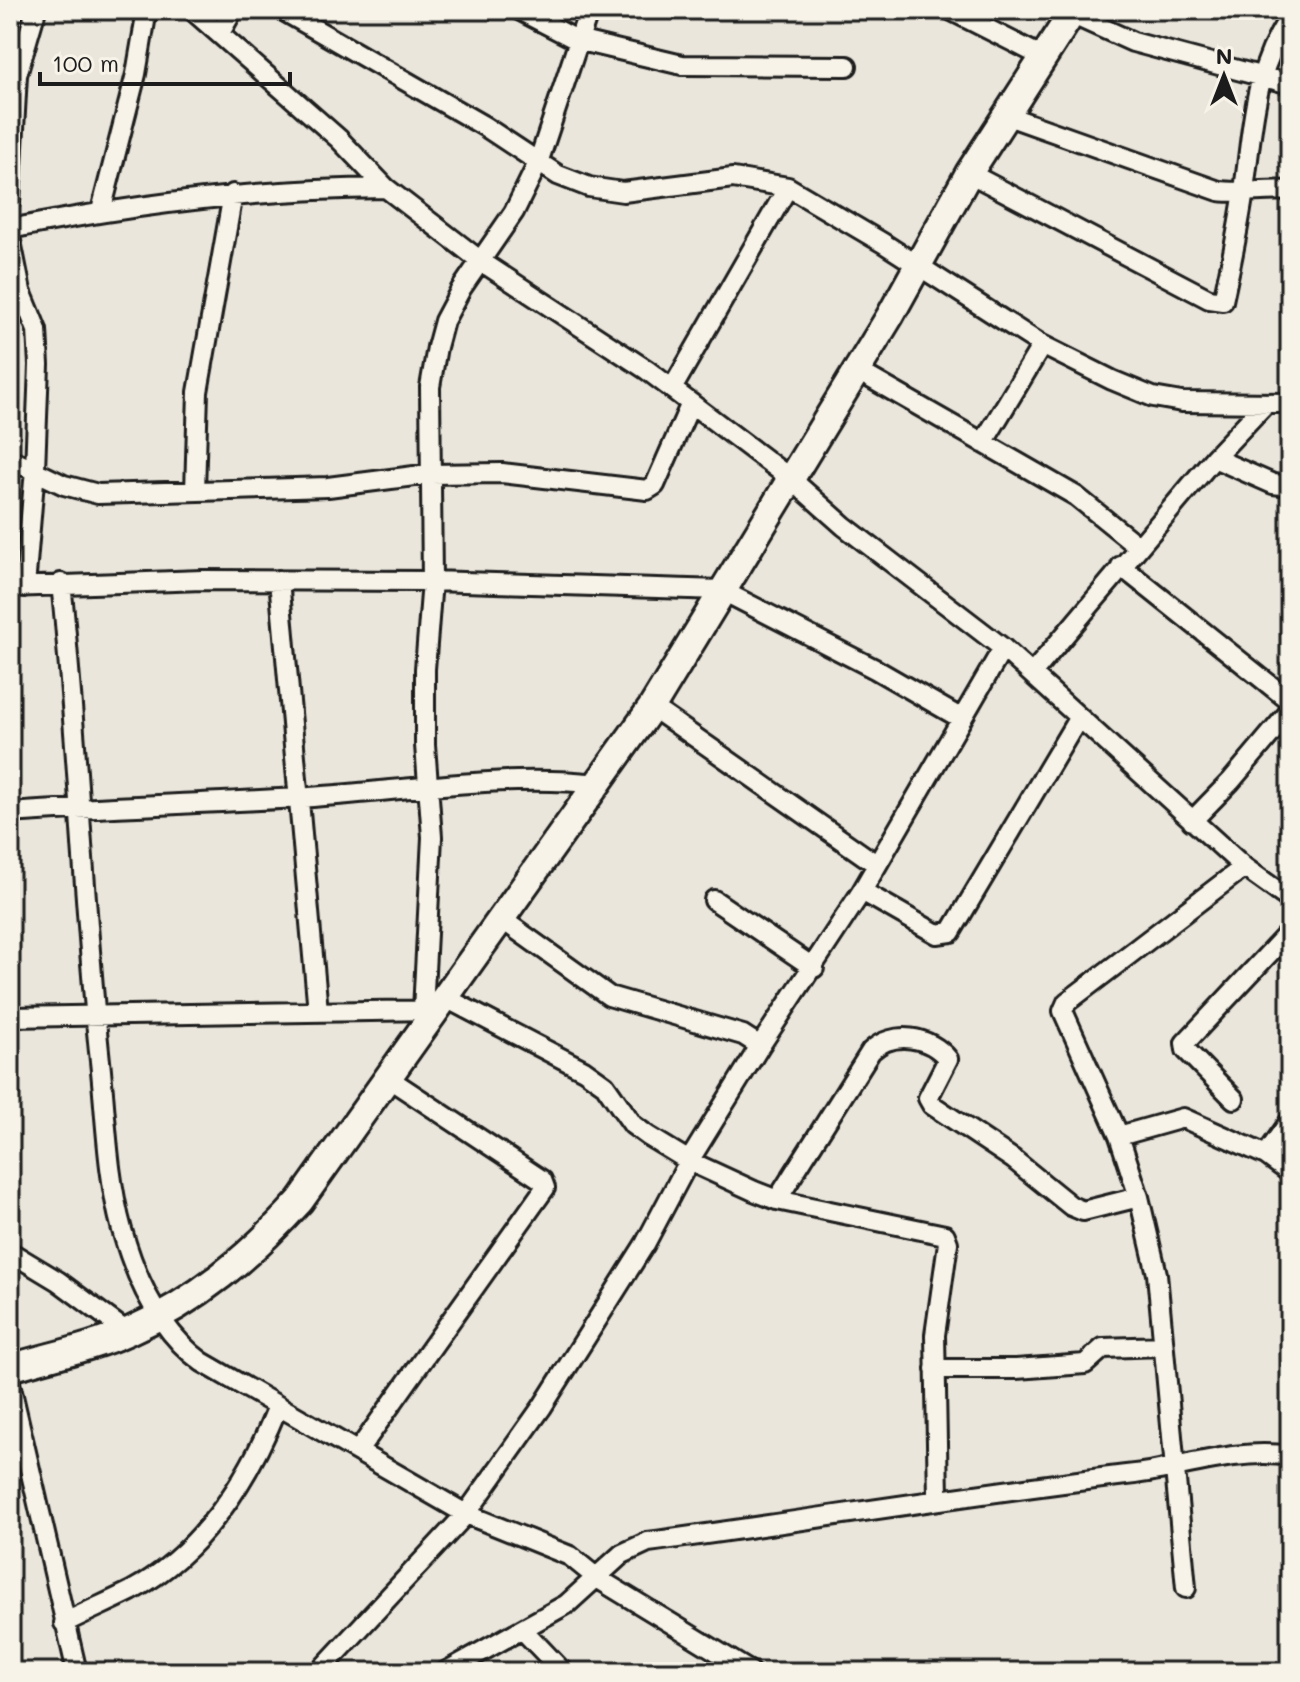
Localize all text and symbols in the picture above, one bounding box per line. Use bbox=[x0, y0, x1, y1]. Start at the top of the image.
scale bar bbox=[40, 36, 290, 86]
north arrow bbox=[1184, 36, 1264, 116]
text: N bbox=[1216, 41, 1232, 70]
text: 100 m bbox=[52, 47, 119, 78]

